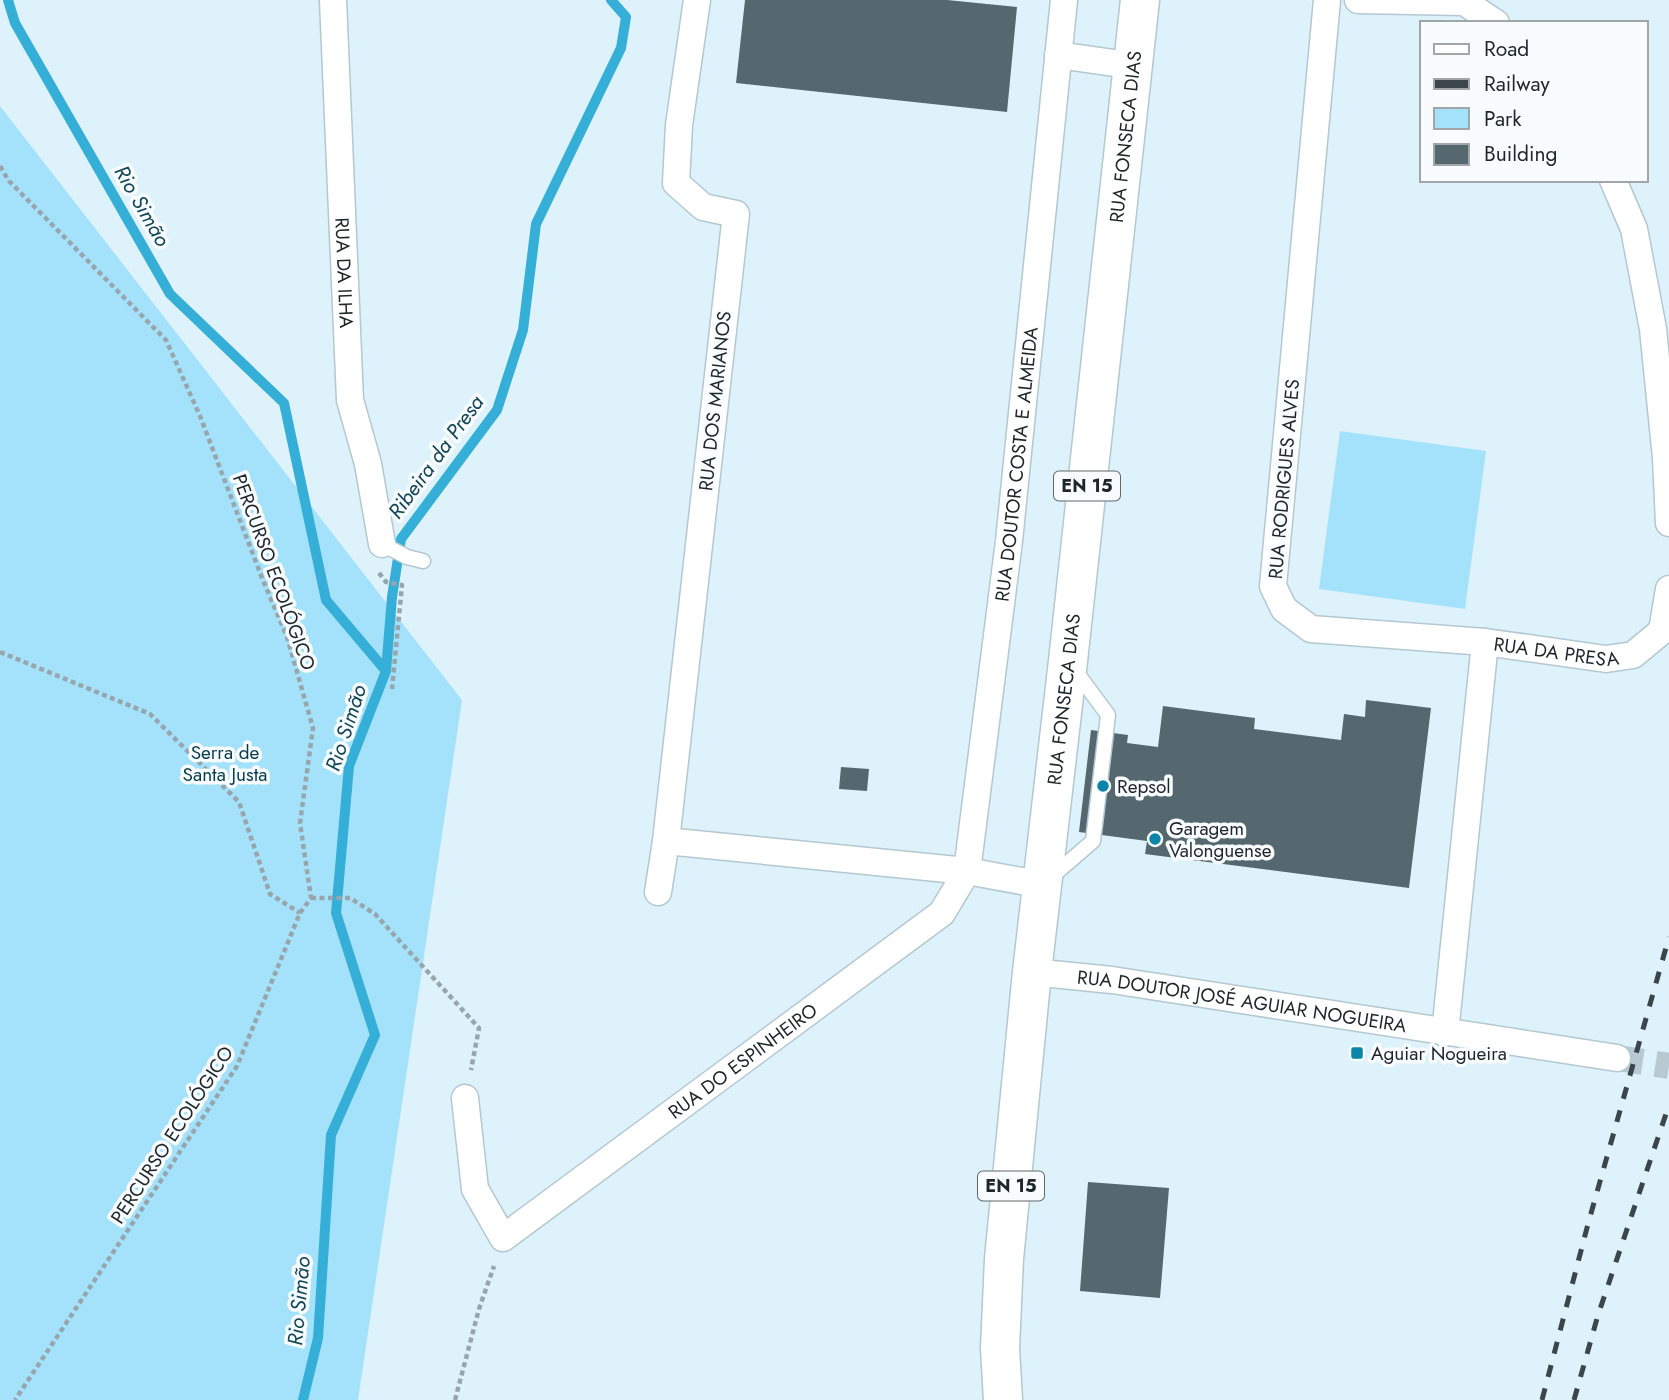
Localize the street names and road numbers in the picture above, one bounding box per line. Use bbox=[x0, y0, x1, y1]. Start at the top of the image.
street label: RUA FONSECA DIAS bbox=[1102, 50, 1148, 224]
street label: RUA DA ILHA bbox=[329, 217, 360, 329]
street label: RUA DOS MARIANOS bbox=[692, 310, 738, 492]
street label: RUA DOUTOR COSTA E ALMEIDA bbox=[988, 325, 1044, 603]
street label: RUA RODRIGUES ALVES bbox=[1262, 378, 1306, 580]
street label: PERCURSO ECOLÓGICO bbox=[226, 470, 322, 674]
road number: EN 15 bbox=[1054, 472, 1120, 500]
street label: RUA FONSECA DIAS bbox=[1040, 612, 1087, 787]
street label: RUA DA PRESA bbox=[1492, 630, 1621, 672]
street label: RUA DOUTOR JOSÉ AGUIAR NOGUEIRA bbox=[1076, 963, 1409, 1039]
street label: RUA DO ESPINHEIRO bbox=[662, 996, 823, 1125]
street label: PERCURSO ECOLÓGICO bbox=[104, 1041, 240, 1229]
road number: EN 15 bbox=[978, 1171, 1044, 1200]

